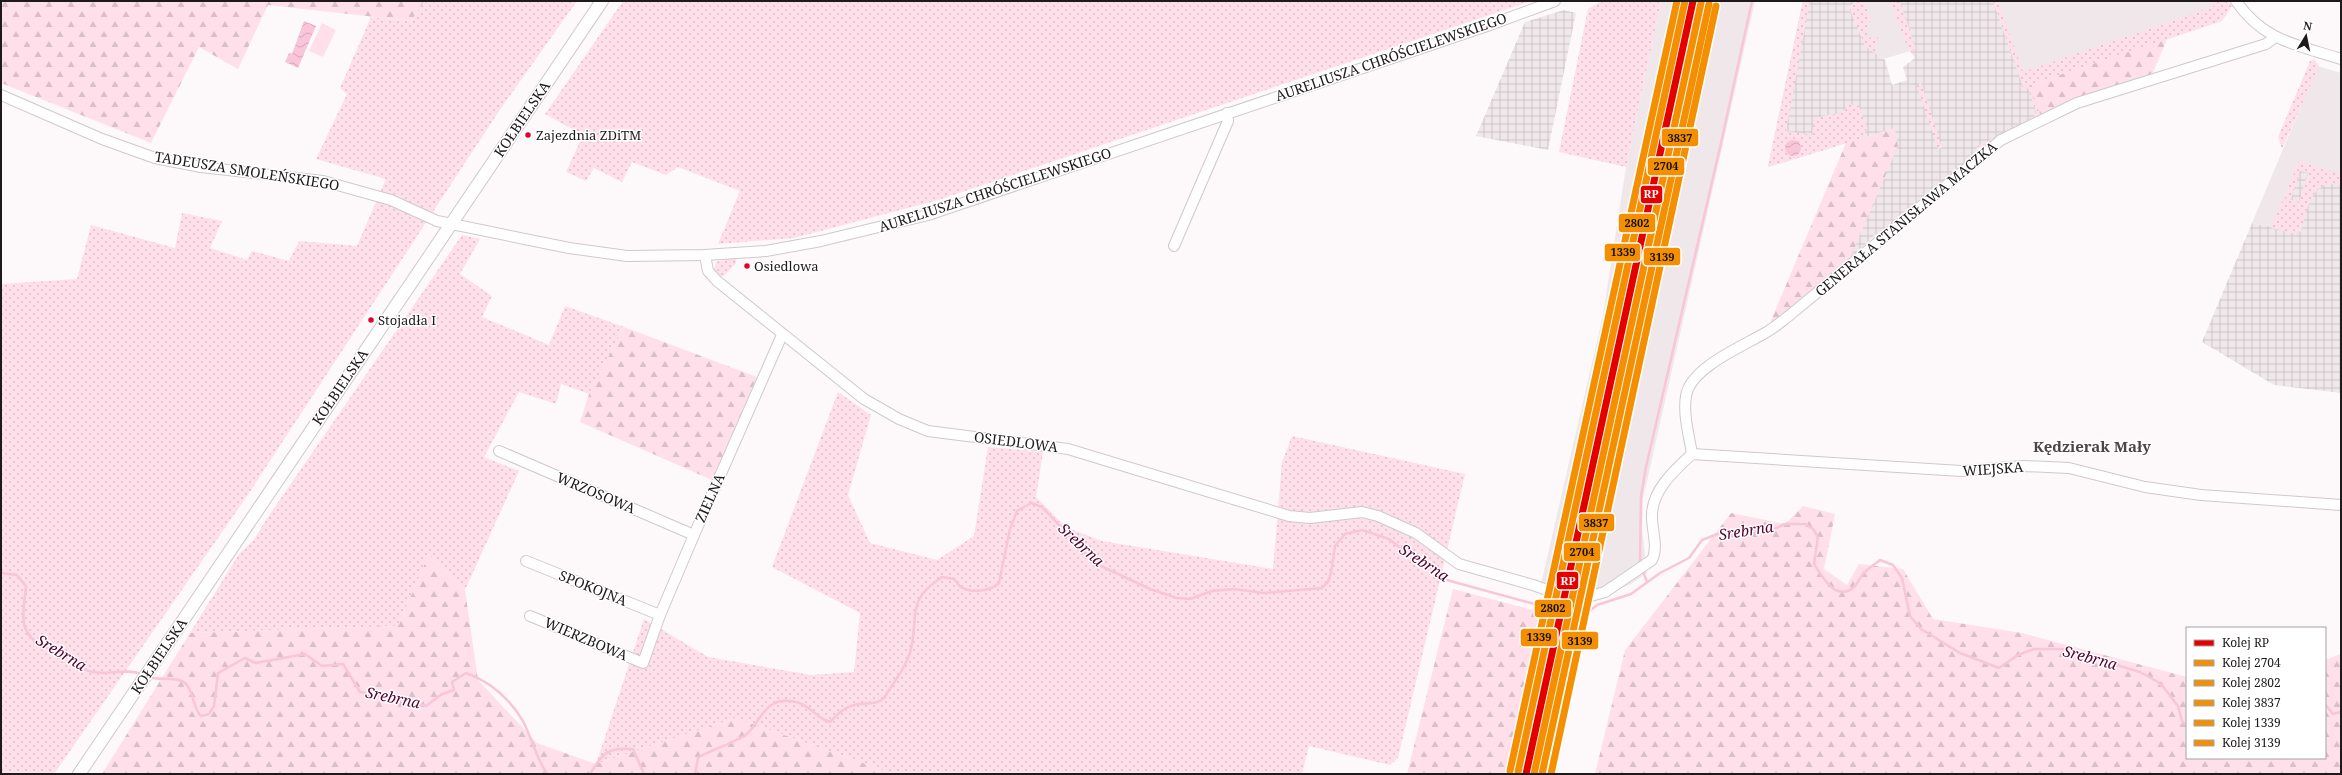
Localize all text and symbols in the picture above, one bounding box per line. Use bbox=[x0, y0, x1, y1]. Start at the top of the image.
street label: AURELIUSZA CHRÓŚCIELEWSKIEGO bbox=[1273, 8, 1509, 105]
north arrow bbox=[2286, 16, 2326, 56]
text: N bbox=[2302, 18, 2314, 34]
street label: KOŁBIELSKA bbox=[489, 77, 554, 160]
place label: Zajezdnia ZDiTM bbox=[536, 126, 641, 144]
line badge: 3837 bbox=[1661, 128, 1699, 147]
marker: Zajezdnia ZDiTM bbox=[523, 130, 533, 140]
text: 3837 bbox=[1668, 130, 1692, 145]
street label: GENERAŁA STANISŁAWA MACZKA bbox=[1811, 137, 2001, 300]
street label: AURELIUSZA CHRÓŚCIELEWSKIEGO bbox=[876, 143, 1114, 236]
street label: TADEUSZA SMOLEŃSKIEGO bbox=[153, 147, 341, 195]
line badge: 2704 bbox=[1647, 157, 1685, 176]
text: 2704 bbox=[1654, 158, 1678, 173]
line badge: RP bbox=[1640, 185, 1663, 204]
text: RP bbox=[1644, 186, 1658, 201]
line badge: 2802 bbox=[1618, 213, 1656, 233]
text: 2802 bbox=[1625, 215, 1649, 230]
line badge: 1339 bbox=[1604, 243, 1641, 262]
text: 1339 bbox=[1611, 244, 1635, 259]
line badge: 3139 bbox=[1643, 247, 1681, 266]
text: 3139 bbox=[1650, 249, 1674, 264]
place label: Osiedlowa bbox=[754, 257, 819, 275]
marker: Osiedlowa bbox=[742, 261, 752, 271]
place label: Stojadła I bbox=[378, 311, 436, 329]
marker: Stojadła I bbox=[366, 315, 376, 325]
street label: KOŁBIELSKA bbox=[307, 345, 372, 428]
street label: OSIEDLOWA bbox=[973, 427, 1059, 456]
district label: Kędzierak Mały bbox=[2033, 436, 2151, 456]
street label: WIEJSKA bbox=[1962, 457, 2024, 480]
street label: WRZOSOWA bbox=[554, 467, 639, 518]
street label: ZIELNA bbox=[690, 470, 729, 525]
line badge: 3837 bbox=[1578, 513, 1615, 532]
text: 3837 bbox=[1584, 515, 1608, 530]
water label: Srebrna bbox=[1717, 516, 1775, 544]
water label: Srebrna bbox=[1055, 518, 1109, 571]
water label: Srebrna bbox=[1396, 539, 1453, 586]
line badge: 2704 bbox=[1563, 542, 1601, 562]
text: 2704 bbox=[1570, 544, 1594, 559]
street label: SPOKOJNA bbox=[556, 565, 630, 610]
line badge: RP bbox=[1556, 571, 1579, 590]
text: RP bbox=[1561, 573, 1575, 588]
line badge: 2802 bbox=[1534, 599, 1572, 618]
text: 2802 bbox=[1541, 600, 1565, 615]
street label: WIERZBOWA bbox=[542, 612, 631, 665]
street label: KOŁBIELSKA bbox=[126, 614, 191, 697]
legend bbox=[2186, 627, 2326, 759]
line badge: 1339 bbox=[1520, 628, 1558, 647]
water label: Srebrna bbox=[33, 629, 91, 675]
text: 1339 bbox=[1527, 629, 1551, 644]
line badge: 3139 bbox=[1561, 631, 1599, 650]
text: 3139 bbox=[1568, 633, 1592, 648]
text: Kolej RP bbox=[2222, 634, 2269, 651]
water label: Srebrna bbox=[2061, 640, 2120, 674]
text: Kolej 2704 bbox=[2222, 654, 2281, 671]
text: Kolej 2802 bbox=[2222, 674, 2281, 691]
water label: Srebrna bbox=[364, 681, 423, 713]
text: Kolej 3837 bbox=[2222, 694, 2281, 711]
text: Kolej 1339 bbox=[2222, 714, 2281, 731]
text: Kolej 3139 bbox=[2222, 734, 2281, 751]

